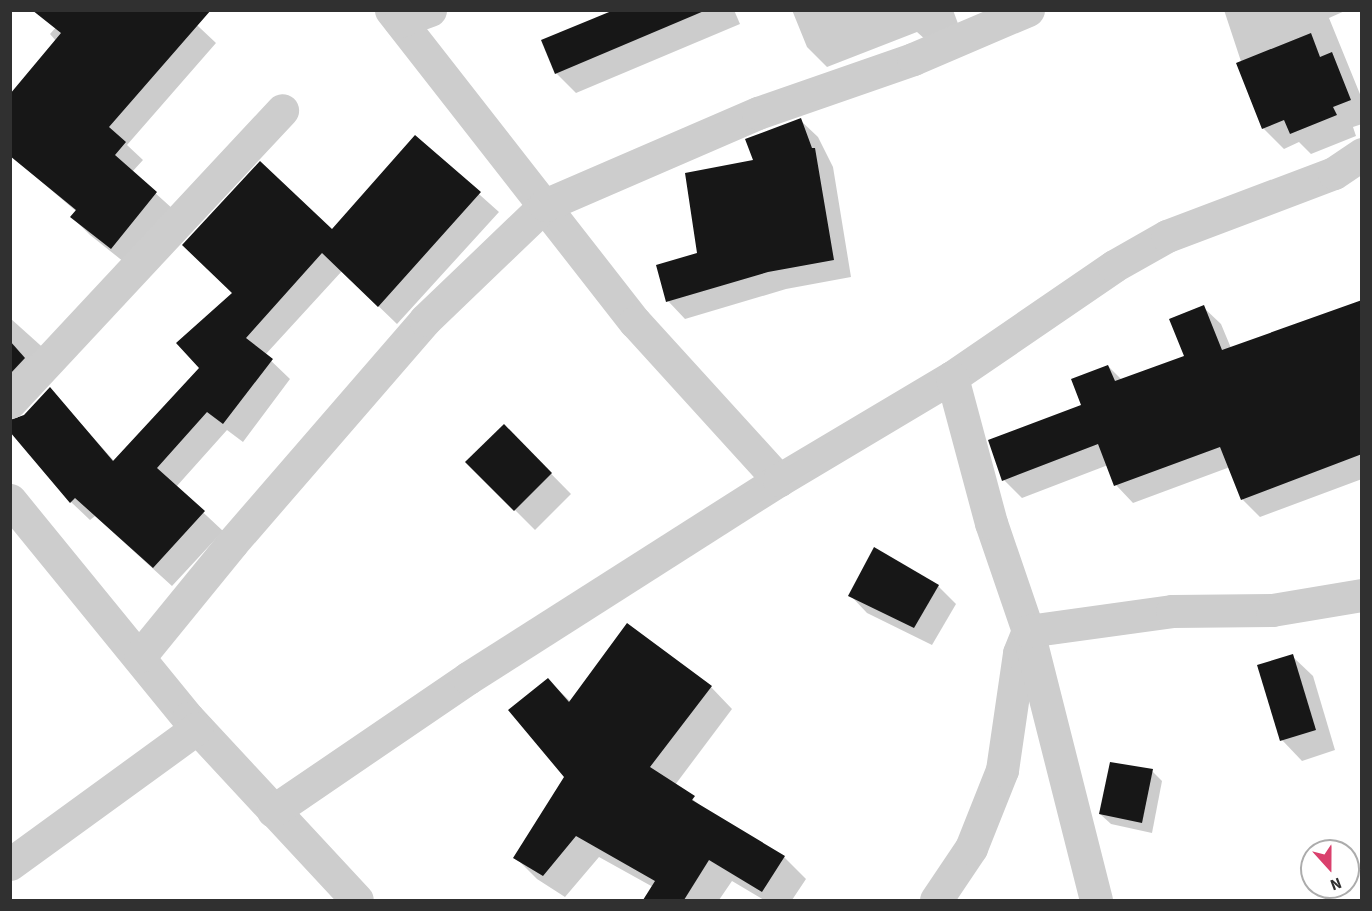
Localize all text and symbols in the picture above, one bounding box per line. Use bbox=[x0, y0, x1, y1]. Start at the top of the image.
north arrow bbox=[1300, 839, 1360, 899]
text: N bbox=[1327, 872, 1345, 896]

